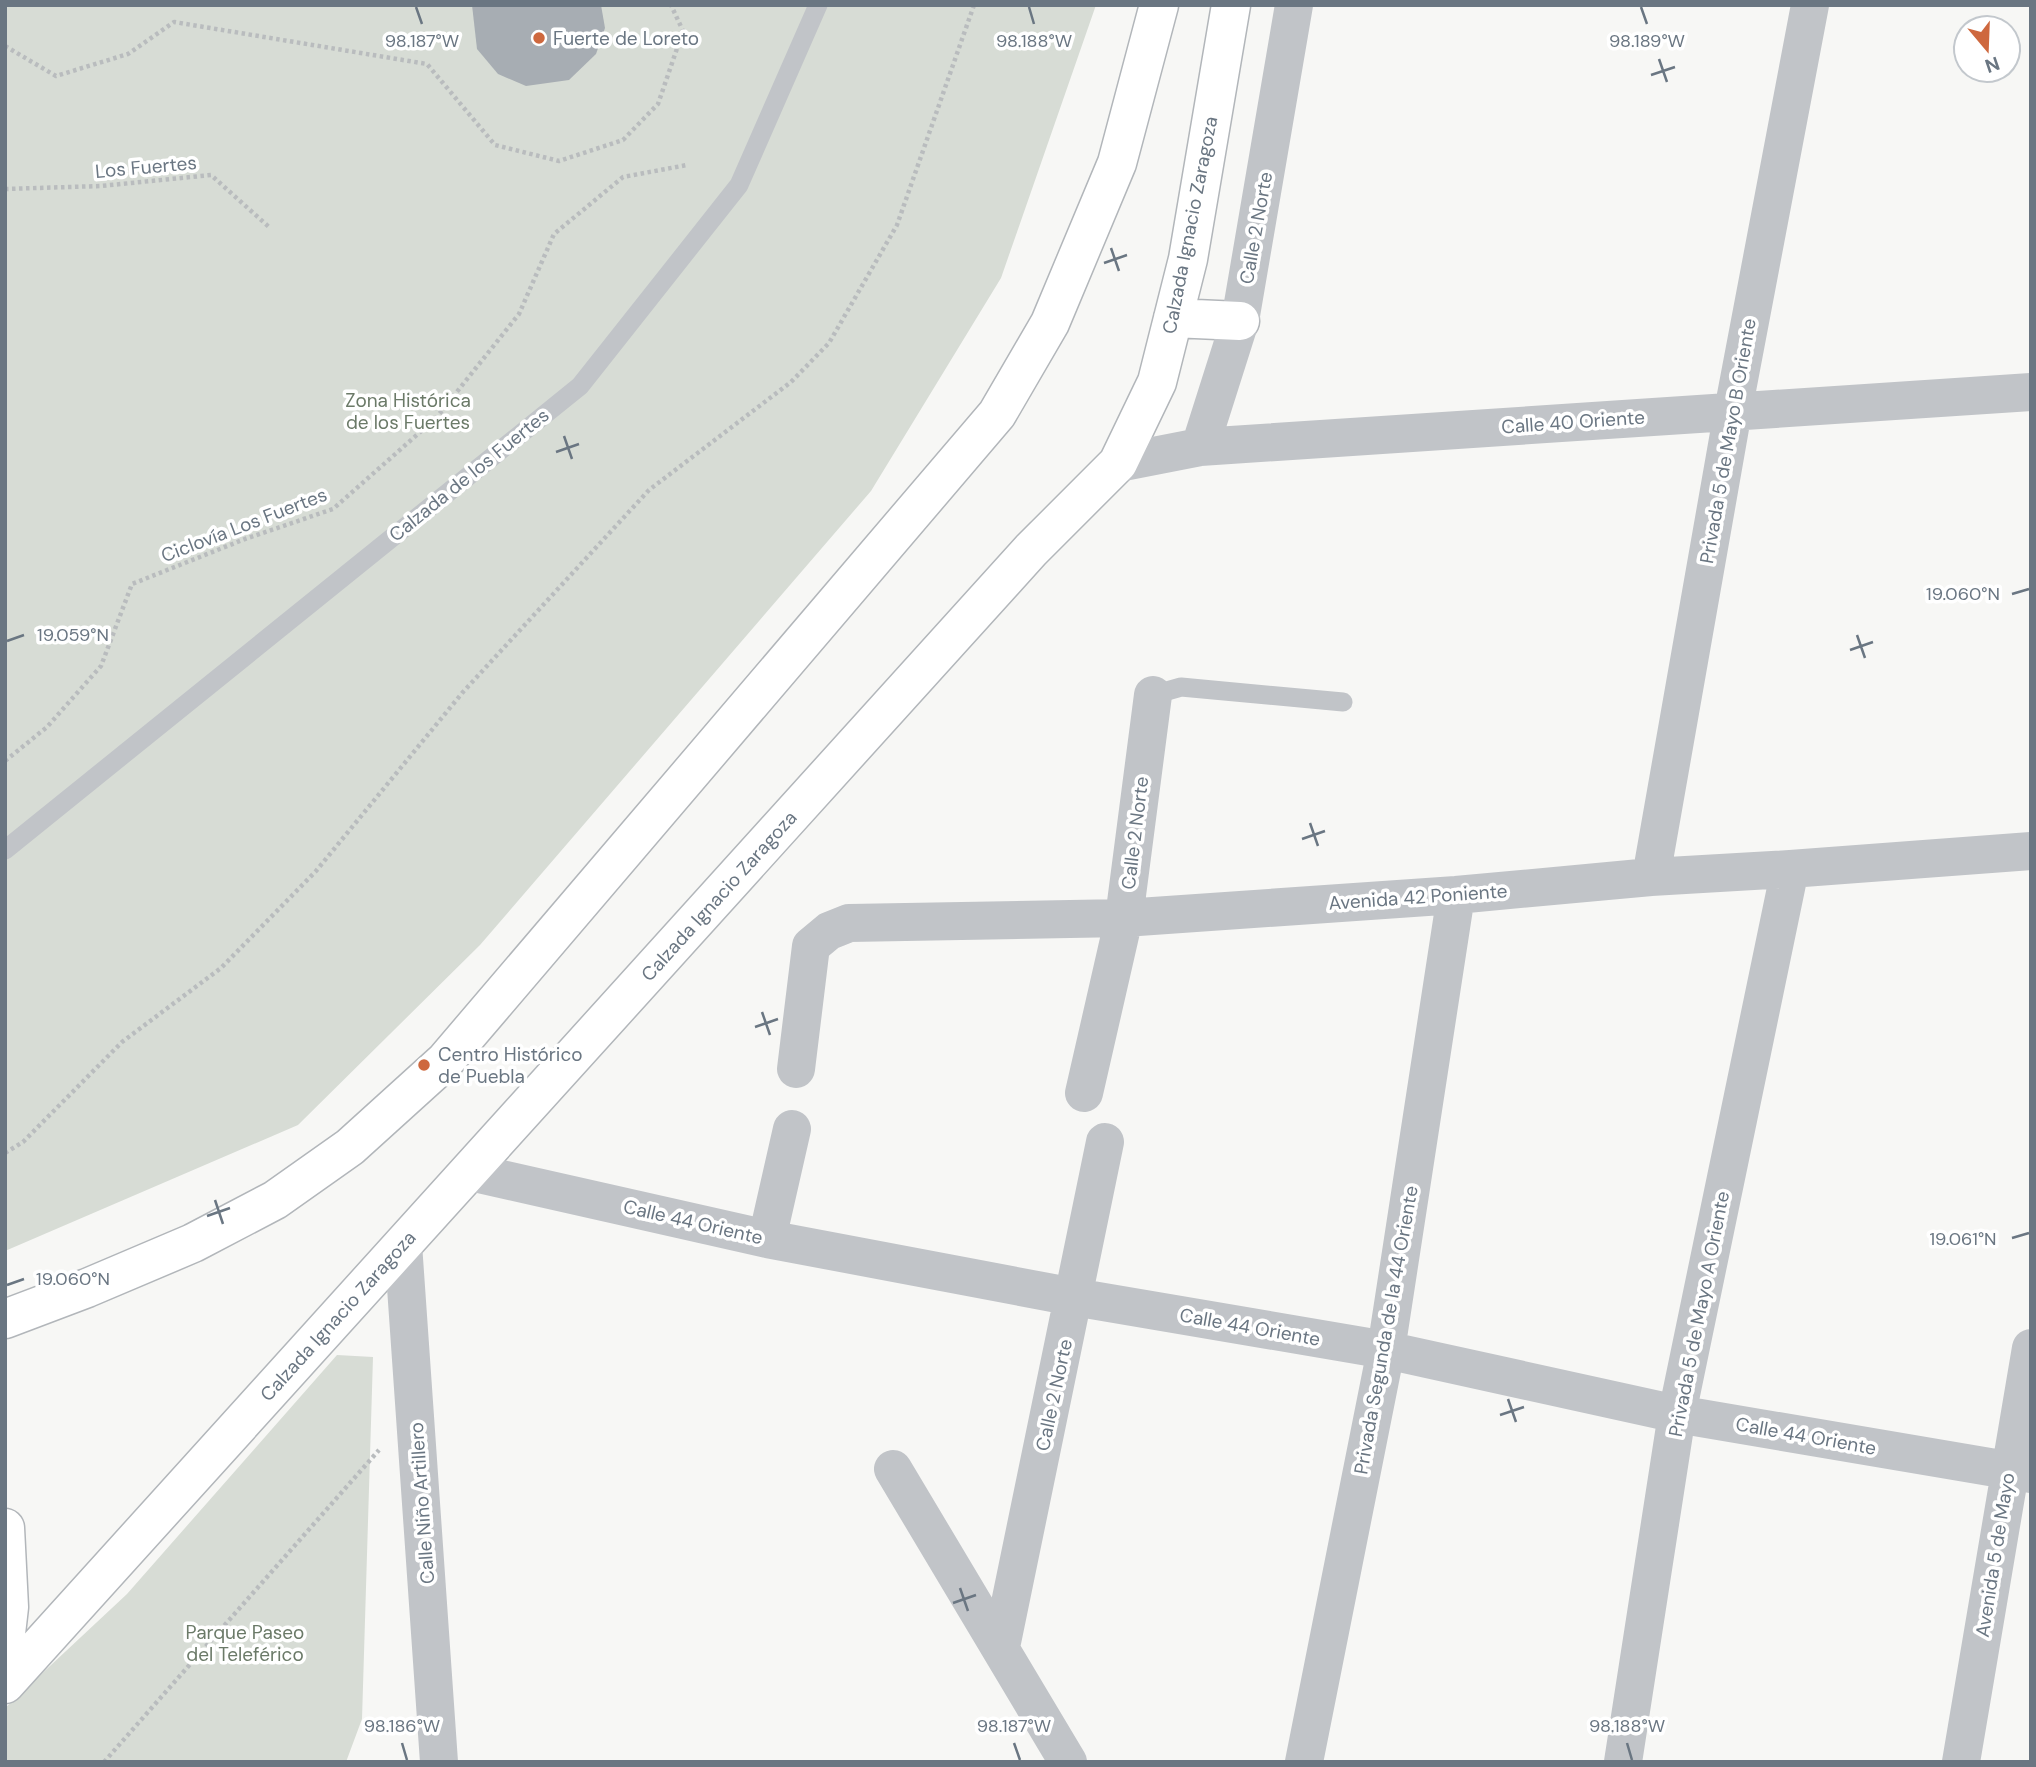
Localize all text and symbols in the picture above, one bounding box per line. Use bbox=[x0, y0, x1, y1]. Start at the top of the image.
north arrow bbox=[1952, 14, 2022, 84]
place label: Fuerte de Loreto bbox=[553, 26, 699, 51]
text: 98.187°W bbox=[385, 29, 459, 53]
text: 98.188°W bbox=[996, 29, 1072, 53]
text: 98.189°W bbox=[1609, 29, 1685, 53]
marker: Fuerte de Loreto bbox=[531, 30, 547, 46]
text: N bbox=[1982, 51, 2003, 79]
street label: Calzada Ignacio Zaragoza bbox=[1157, 114, 1223, 336]
street label: Los Fuertes bbox=[94, 150, 198, 184]
street label: Calle 2 Norte bbox=[1234, 170, 1278, 286]
street label: Privada 5 de Mayo B Oriente bbox=[1694, 316, 1762, 566]
park label: Zona Histórica de los Fuertes bbox=[345, 388, 471, 435]
street label: Calzada de los Fuertes bbox=[384, 403, 554, 547]
street label: Calle 40 Oriente bbox=[1500, 405, 1646, 439]
street label: Ciclovía Los Fuertes bbox=[158, 482, 330, 568]
text: 19.060°N bbox=[1926, 582, 2000, 606]
text: 19.059°N bbox=[37, 623, 109, 647]
street label: Calle 2 Norte bbox=[1116, 775, 1154, 891]
street label: Calzada Ignacio Zaragoza bbox=[636, 805, 802, 987]
street label: Avenida 42 Poniente bbox=[1328, 878, 1508, 916]
place label: Centro Histórico de Puebla bbox=[438, 1042, 583, 1089]
marker: Centro Histórico de Puebla bbox=[416, 1057, 432, 1073]
street label: Privada Segunda de la 44 Oriente bbox=[1348, 1184, 1424, 1476]
street label: Privada 5 de Mayo A Oriente bbox=[1663, 1189, 1735, 1439]
street label: Calle 44 Oriente bbox=[621, 1194, 765, 1250]
street label: Calzada Ignacio Zaragoza bbox=[255, 1225, 421, 1407]
text: 19.061°N bbox=[1929, 1227, 1997, 1251]
text: 19.060°N bbox=[36, 1267, 110, 1291]
street label: Calle 44 Oriente bbox=[1178, 1302, 1322, 1352]
street label: Calle 2 Norte bbox=[1030, 1337, 1078, 1453]
street label: Calle 44 Oriente bbox=[1734, 1411, 1878, 1461]
street label: Calle Niño Artillero bbox=[404, 1421, 440, 1585]
street label: Avenida 5 de Mayo bbox=[1970, 1471, 2020, 1639]
park label: Parque Paseo del Teleférico bbox=[186, 1620, 304, 1667]
text: 98.186°W bbox=[364, 1714, 440, 1738]
text: 98.187°W bbox=[977, 1714, 1051, 1738]
text: 98.188°W bbox=[1589, 1714, 1665, 1738]

